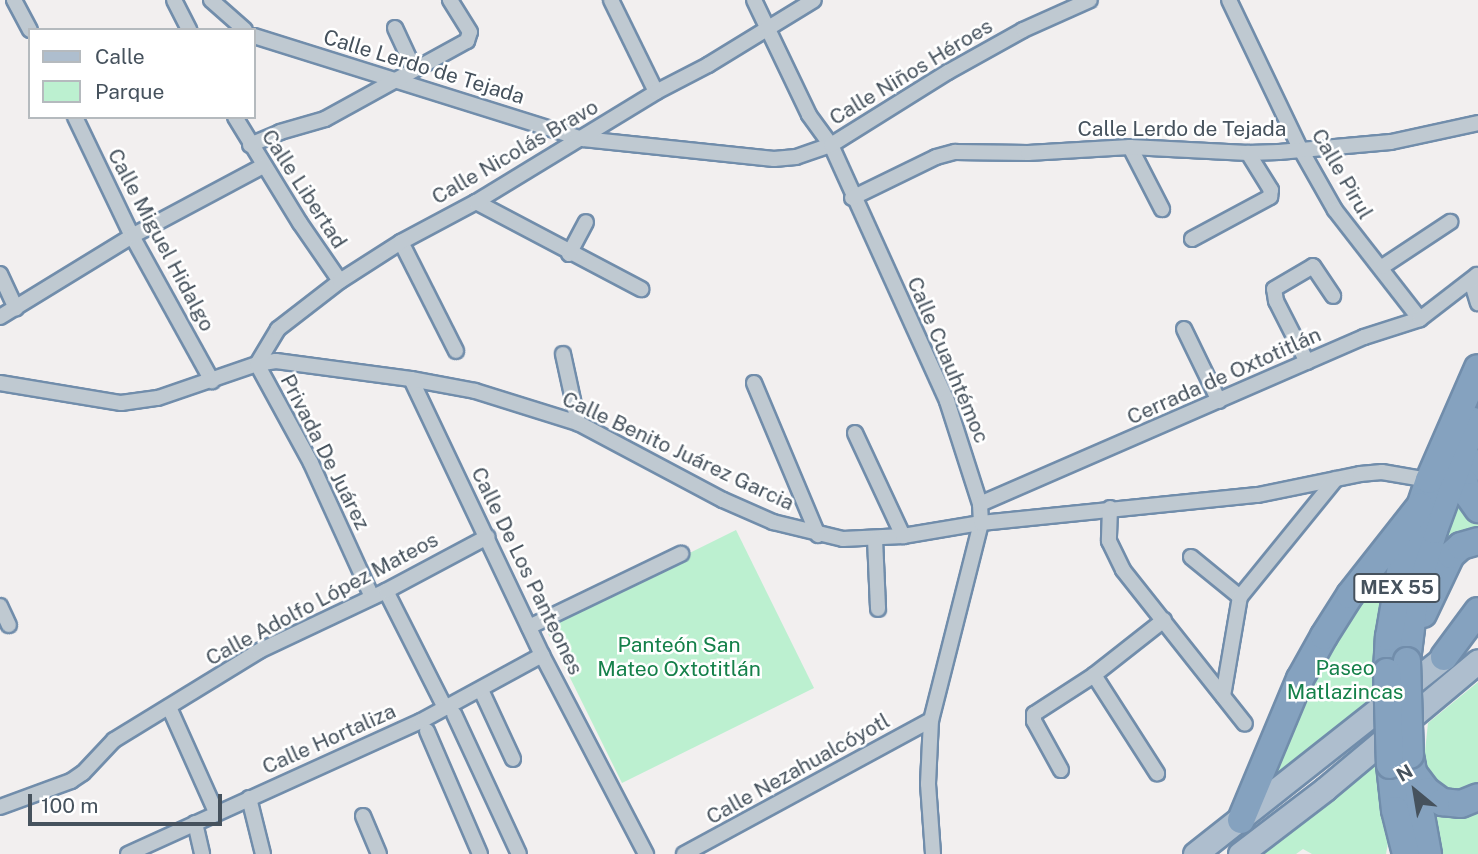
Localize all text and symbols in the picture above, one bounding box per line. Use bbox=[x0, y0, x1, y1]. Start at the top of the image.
street label: Calle Niños Héroes bbox=[825, 13, 997, 131]
street label: Calle Lerdo de Tejada bbox=[320, 24, 528, 110]
legend bbox=[28, 28, 256, 119]
text: Calle bbox=[95, 44, 145, 69]
text: Parque bbox=[95, 79, 164, 104]
street label: Calle Nicolás Bravo bbox=[427, 94, 603, 210]
street label: Calle Lerdo de Tejada bbox=[1077, 116, 1287, 142]
street label: Calle Pirul bbox=[1306, 124, 1378, 224]
street label: Calle Libertad bbox=[256, 125, 352, 253]
street label: Calle Miguel Hidalgo bbox=[102, 144, 220, 336]
street label: Calle Cuauhtémoc bbox=[902, 273, 994, 447]
street label: Cerrada de Oxtotitlán bbox=[1123, 322, 1325, 430]
street label: Privada De Juárez bbox=[275, 370, 375, 534]
street label: Calle Benito Juárez Garcia bbox=[558, 386, 798, 516]
street label: Calle De Los Panteones bbox=[466, 463, 588, 679]
street label: Calle Adolfo López Mateos bbox=[201, 527, 443, 671]
road number: MEX 55 bbox=[1353, 572, 1441, 604]
park label: Panteón San Mateo Oxtotitlán bbox=[597, 632, 761, 682]
park label: Paseo Matlazincas bbox=[1287, 655, 1403, 705]
street label: Calle Hortaliza bbox=[258, 698, 400, 780]
street label: Calle Nezahualcóyotl bbox=[702, 708, 894, 830]
north arrow bbox=[1380, 756, 1450, 826]
text: N bbox=[1393, 760, 1416, 786]
scale bar bbox=[32, 780, 226, 824]
text: 100 m bbox=[41, 793, 98, 818]

